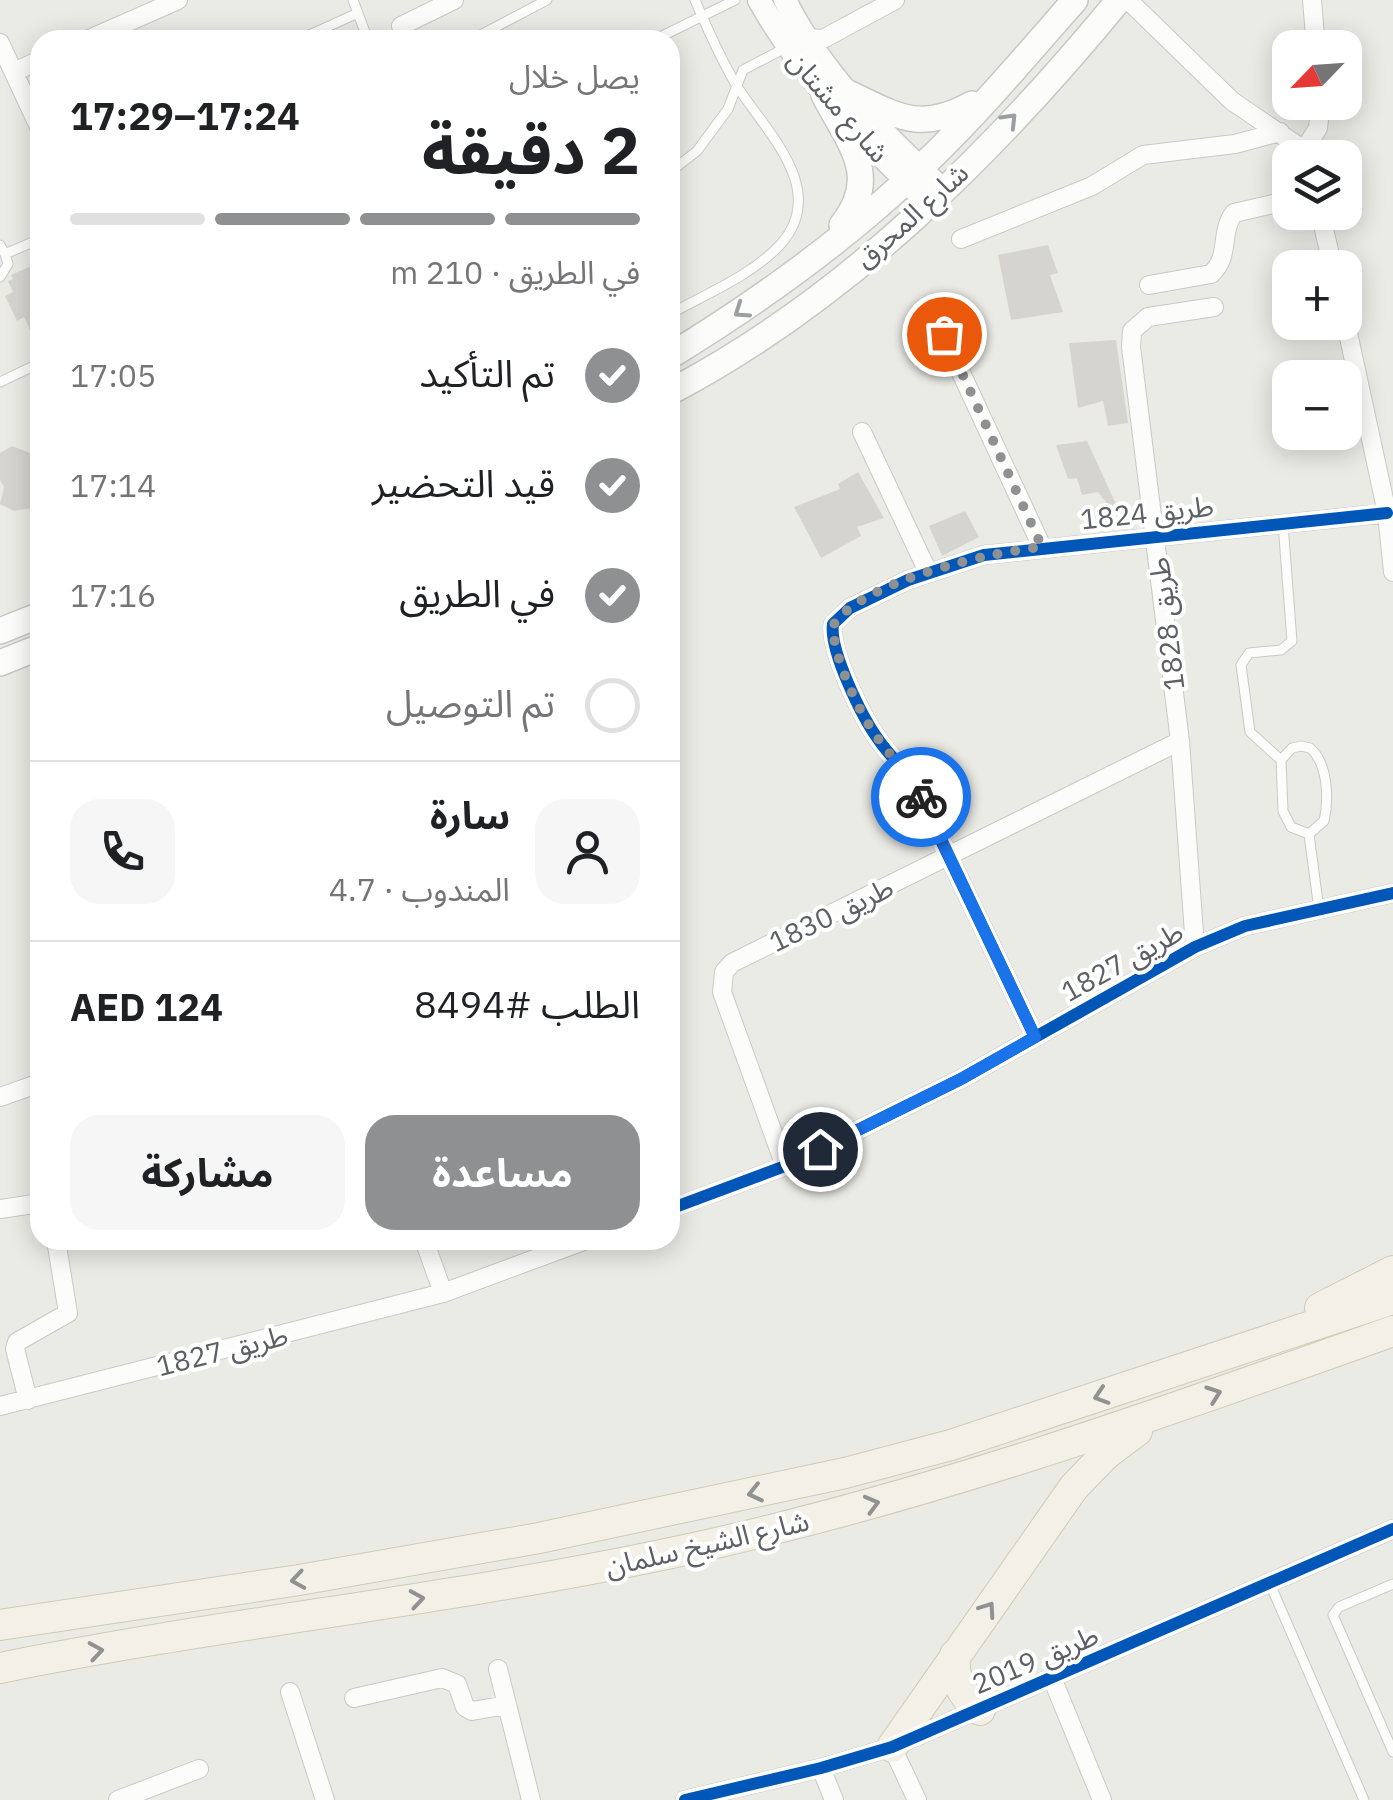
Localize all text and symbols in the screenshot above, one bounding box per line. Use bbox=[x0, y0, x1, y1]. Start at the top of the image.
north arrow bbox=[1272, 30, 1362, 120]
map controls bbox=[1272, 30, 1362, 450]
street label: شارع مشتان bbox=[778, 42, 898, 172]
text: يصل خلال bbox=[509, 55, 640, 97]
text: 17:24–17:29 bbox=[70, 91, 300, 140]
text: 2 دقيقة bbox=[422, 107, 640, 192]
one-way arrow bbox=[999, 114, 1017, 132]
button: layers bbox=[1272, 140, 1362, 230]
street label: شارع المحرق bbox=[846, 154, 978, 278]
button: + bbox=[1272, 250, 1362, 340]
text: في الطريق · 210 m bbox=[390, 251, 640, 293]
pin bbox=[902, 292, 987, 377]
one-way arrow bbox=[734, 299, 752, 318]
icon: bag bbox=[917, 307, 972, 362]
text: تم التأكيد bbox=[419, 348, 555, 397]
icon: check bbox=[585, 348, 640, 403]
text: 17:05 bbox=[70, 354, 156, 396]
button: − bbox=[1272, 360, 1362, 450]
text: قيد التحضير bbox=[372, 458, 555, 507]
icon: check bbox=[585, 458, 640, 513]
text: 17:14 bbox=[70, 464, 156, 506]
street label: طريق 1824 bbox=[1078, 487, 1216, 537]
street label: طريق 1828 bbox=[1139, 555, 1193, 693]
text: في الطريق bbox=[399, 568, 555, 617]
icon: check bbox=[585, 568, 640, 623]
text: 17:16 bbox=[70, 574, 156, 616]
text: تم التوصيل bbox=[386, 678, 555, 727]
courier bbox=[871, 747, 971, 847]
icon: bike bbox=[894, 770, 949, 825]
text: سارة bbox=[430, 790, 510, 839]
button: phone bbox=[70, 799, 175, 904]
button: person bbox=[535, 799, 640, 904]
text: المندوب · 4.7 bbox=[329, 868, 510, 910]
street label: طريق 1830 bbox=[763, 868, 899, 960]
street label: طريق 1827 bbox=[1054, 912, 1190, 1010]
text: الطلب #8494 bbox=[414, 979, 640, 1028]
text: AED 124 bbox=[70, 982, 223, 1031]
pin bbox=[778, 1107, 863, 1192]
button: مشاركة bbox=[70, 1115, 345, 1230]
button: مساعدة bbox=[365, 1115, 640, 1230]
icon: home bbox=[793, 1122, 848, 1177]
street label: طريق 1827 bbox=[153, 1316, 291, 1384]
one-way arrow bbox=[1093, 1384, 1110, 1404]
one-way arrow bbox=[1205, 1386, 1222, 1406]
one-way arrow bbox=[747, 1481, 764, 1502]
one-way arrow bbox=[863, 1495, 880, 1516]
street label: شارع الشيخ سلمان bbox=[601, 1502, 813, 1587]
one-way arrow bbox=[290, 1569, 306, 1590]
one-way arrow bbox=[408, 1589, 425, 1610]
one-way arrow bbox=[976, 1602, 993, 1620]
street label: طريق 2019 bbox=[966, 1616, 1104, 1702]
one-way arrow bbox=[88, 1641, 104, 1662]

